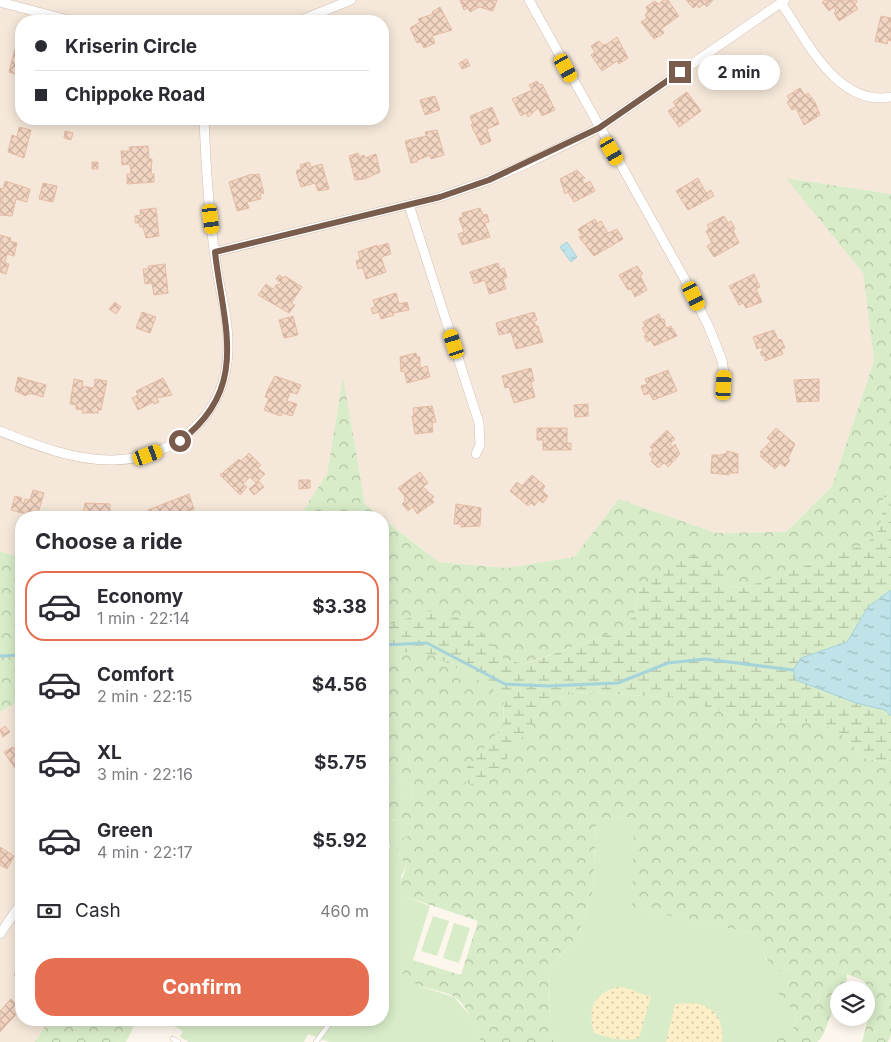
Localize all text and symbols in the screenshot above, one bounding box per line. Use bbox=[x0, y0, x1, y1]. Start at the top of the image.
text: Kriserin Circle bbox=[65, 35, 197, 58]
car bbox=[552, 51, 579, 85]
callout: 2 min bbox=[698, 54, 780, 90]
route end bbox=[669, 61, 691, 83]
text: 2 min bbox=[718, 62, 760, 82]
text: Chippoke Road bbox=[65, 83, 205, 106]
car bbox=[598, 134, 625, 168]
car bbox=[201, 203, 220, 235]
car bbox=[680, 279, 707, 313]
car bbox=[442, 327, 465, 361]
car bbox=[715, 370, 732, 400]
route start bbox=[169, 430, 191, 452]
car bbox=[131, 443, 164, 467]
text: Choose a ride bbox=[35, 528, 183, 554]
icon: car bbox=[37, 584, 82, 629]
text: Economy bbox=[97, 585, 183, 608]
text: $3.38 bbox=[312, 595, 367, 618]
text: 1 min · 22:14 bbox=[97, 608, 190, 628]
icon: car bbox=[37, 662, 82, 707]
text: Comfort bbox=[97, 663, 174, 686]
text: $4.56 bbox=[312, 673, 367, 696]
text: 2 min · 22:15 bbox=[97, 686, 193, 706]
icon: car bbox=[37, 740, 82, 785]
text: XL bbox=[97, 741, 122, 764]
text: $5.75 bbox=[314, 751, 367, 774]
text: 3 min · 22:16 bbox=[97, 764, 193, 784]
icon: car bbox=[37, 818, 82, 863]
text: Green bbox=[97, 819, 153, 842]
text: $5.92 bbox=[312, 829, 367, 852]
text: 4 min · 22:17 bbox=[97, 842, 192, 862]
icon: cash bbox=[35, 897, 63, 925]
text: Cash bbox=[75, 899, 121, 922]
text: 460 m bbox=[320, 901, 369, 921]
button: Confirm bbox=[35, 958, 369, 1016]
map controls bbox=[830, 981, 875, 1026]
button: layers bbox=[830, 981, 875, 1026]

